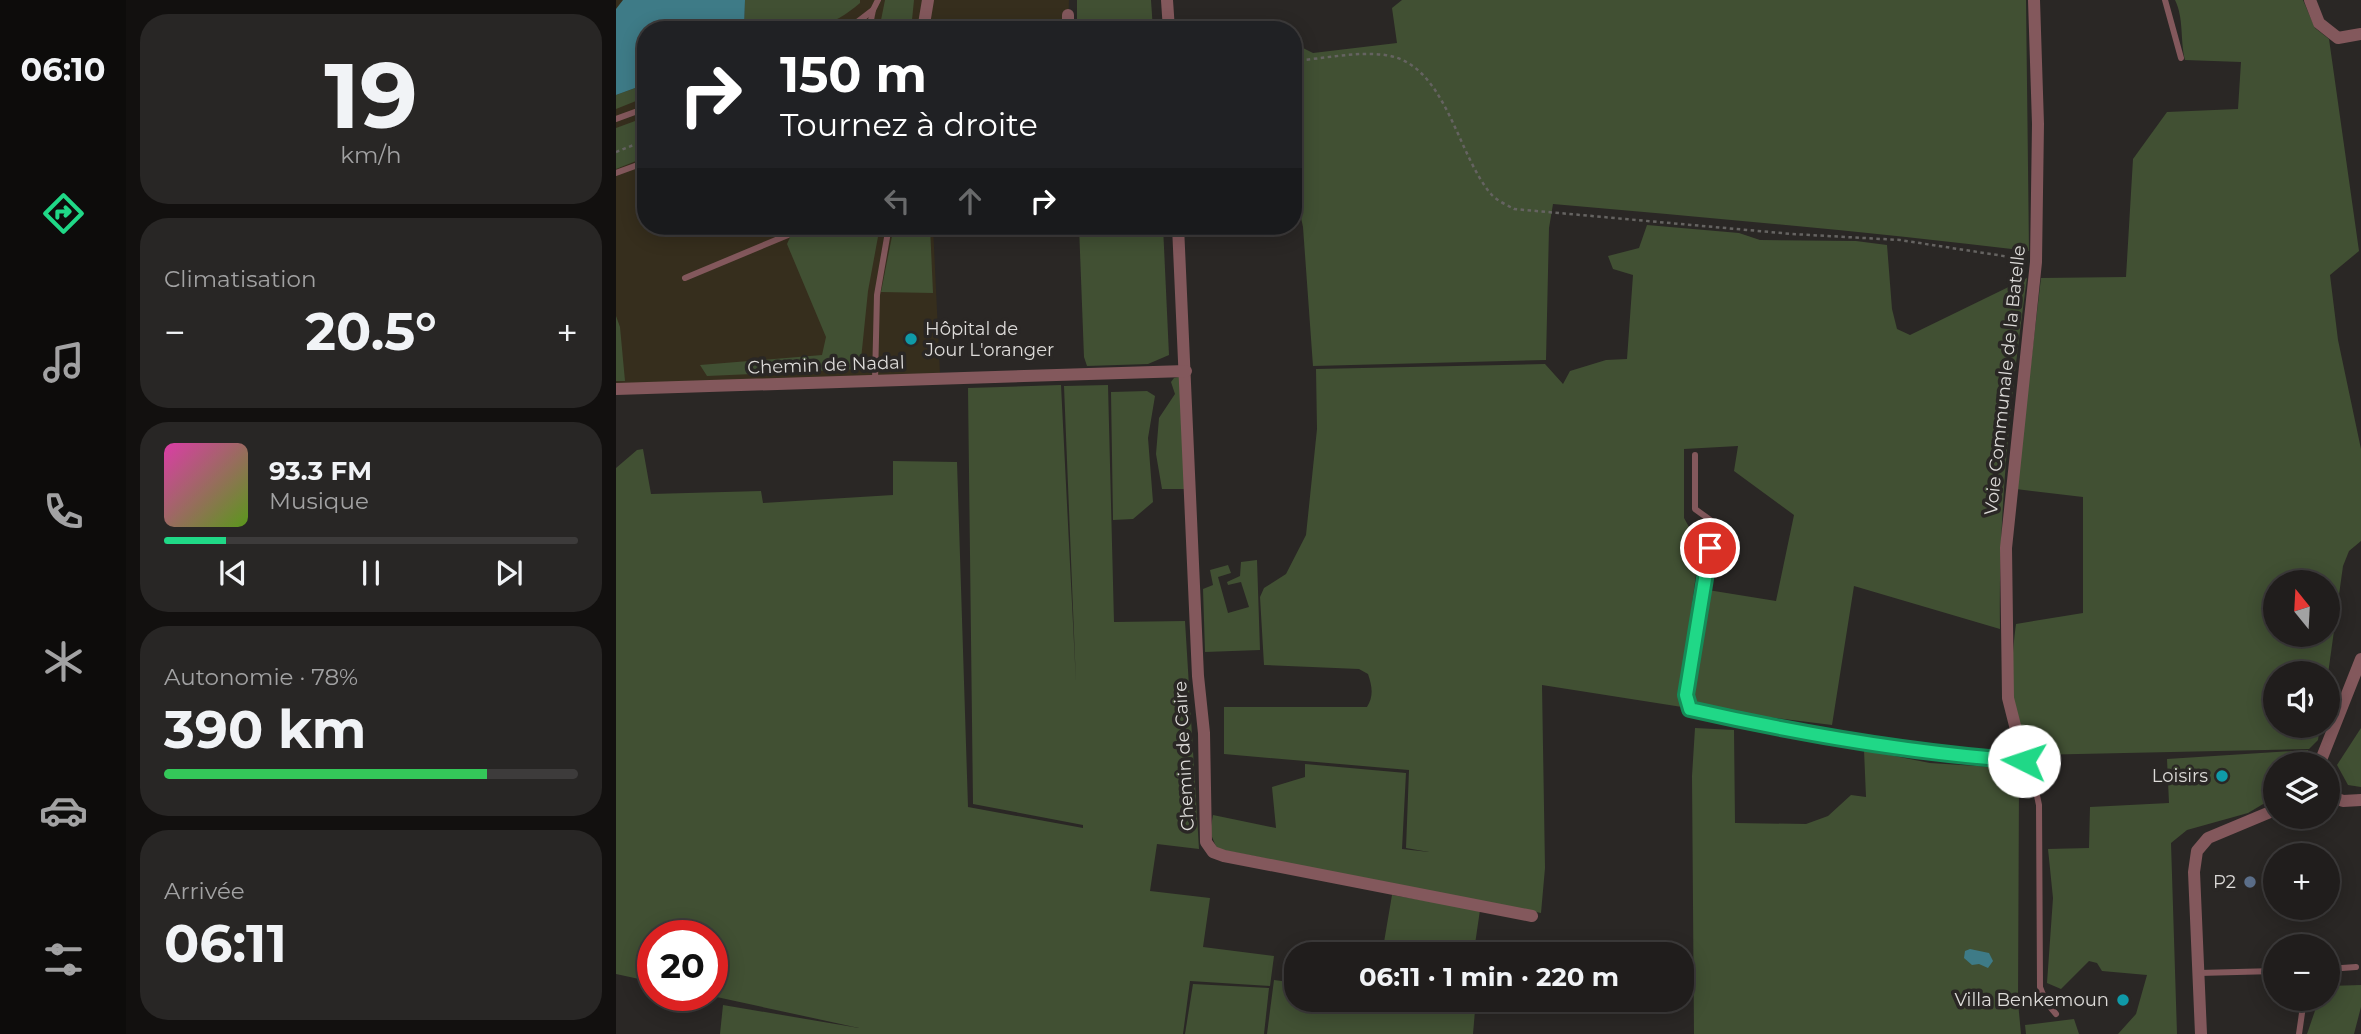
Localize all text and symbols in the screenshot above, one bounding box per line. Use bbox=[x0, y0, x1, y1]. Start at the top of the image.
text: 19 bbox=[324, 40, 418, 151]
text: 150 m bbox=[780, 45, 927, 104]
icon: right bbox=[665, 49, 756, 140]
text: 06:10 bbox=[21, 50, 105, 89]
text: Tournez à droite bbox=[780, 105, 1038, 144]
text: km/h bbox=[340, 141, 402, 169]
icon: left bbox=[878, 182, 916, 220]
icon: ahead bbox=[951, 182, 989, 220]
icon: right bbox=[1024, 182, 1062, 220]
icon: directions bbox=[39, 189, 88, 238]
street label: Voie Communale de la Batelle bbox=[1980, 244, 2030, 516]
text: Climatisation bbox=[164, 265, 316, 293]
text: 20.5° bbox=[305, 300, 437, 363]
text: − bbox=[164, 309, 186, 356]
text: + bbox=[556, 309, 578, 356]
place label: Hôpital de Jour L'oranger bbox=[924, 318, 1054, 361]
marker: Hôpital de Jour L'oranger bbox=[903, 331, 919, 347]
icon: music bbox=[39, 338, 88, 387]
street label: Chemin de Nadal bbox=[747, 351, 905, 379]
text: 93.3 FM bbox=[269, 455, 372, 487]
icon: phone bbox=[39, 487, 88, 536]
text: Musique bbox=[269, 487, 369, 515]
pin bbox=[1680, 518, 1740, 578]
icon: arrive bbox=[1691, 529, 1729, 567]
icon: previous bbox=[214, 554, 252, 592]
icon: pause bbox=[352, 554, 390, 592]
icon: next bbox=[490, 554, 528, 592]
north arrow bbox=[2263, 570, 2340, 648]
map controls bbox=[2263, 570, 2340, 1011]
icon: climate bbox=[39, 637, 88, 686]
button: sound bbox=[2263, 661, 2340, 738]
text: Autonomie · 78% bbox=[164, 663, 358, 691]
street label: Chemin de Caire bbox=[1169, 680, 1199, 832]
text: 390 km bbox=[164, 698, 366, 761]
position arrow bbox=[1987, 724, 2061, 798]
button: layers bbox=[2263, 752, 2340, 829]
place label: Loisirs bbox=[2152, 765, 2208, 787]
marker: Loisirs bbox=[2214, 768, 2230, 784]
icon: car bbox=[39, 786, 88, 835]
button: + bbox=[2263, 843, 2340, 920]
place label: P2 bbox=[2213, 871, 2236, 893]
marker: P2 bbox=[2242, 874, 2258, 890]
text: Arrivée bbox=[164, 877, 245, 905]
text: 06:11 bbox=[164, 912, 287, 975]
speed limit sign: 20 bbox=[637, 920, 728, 1011]
button: − bbox=[2263, 934, 2340, 1011]
icon: filters bbox=[39, 935, 88, 984]
text: 06:11 · 1 min · 220 m bbox=[1359, 961, 1619, 993]
place label: Villa Benkemoun bbox=[1954, 989, 2109, 1011]
marker: Villa Benkemoun bbox=[2115, 992, 2131, 1008]

